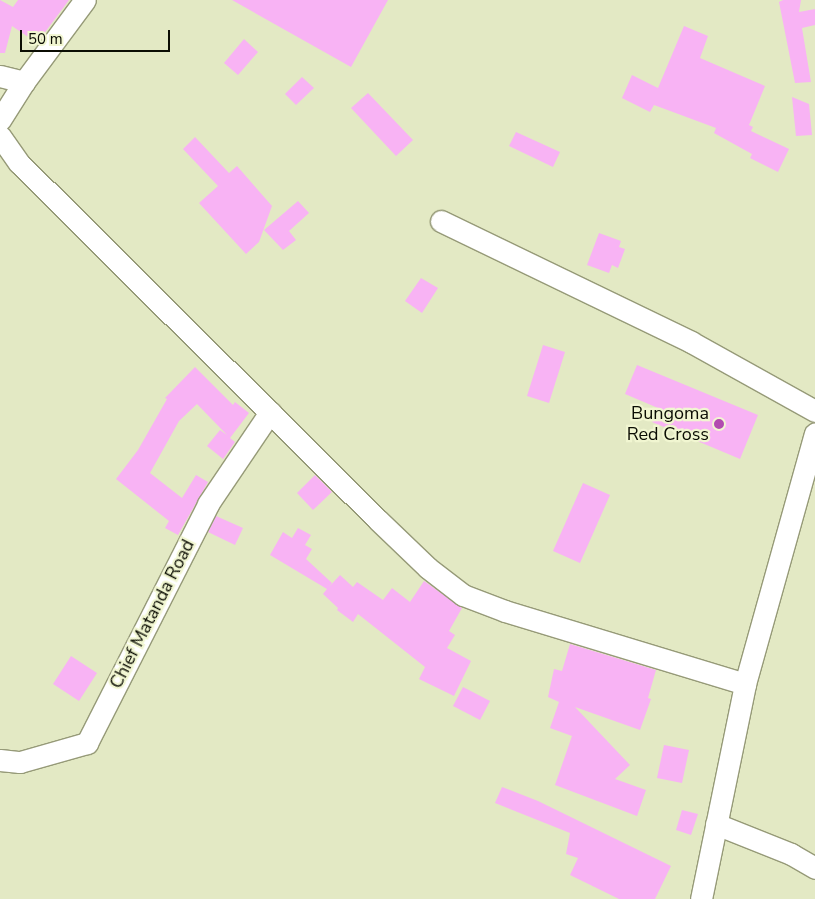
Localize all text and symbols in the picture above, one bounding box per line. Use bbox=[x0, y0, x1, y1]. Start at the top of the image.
scale bar bbox=[22, 20, 172, 52]
text: 50 m bbox=[28, 29, 63, 49]
place label: Bungoma Red Cross bbox=[627, 403, 709, 446]
marker: Bungoma Red Cross bbox=[713, 418, 725, 430]
street label: Chief Matanda Road bbox=[105, 536, 199, 692]

